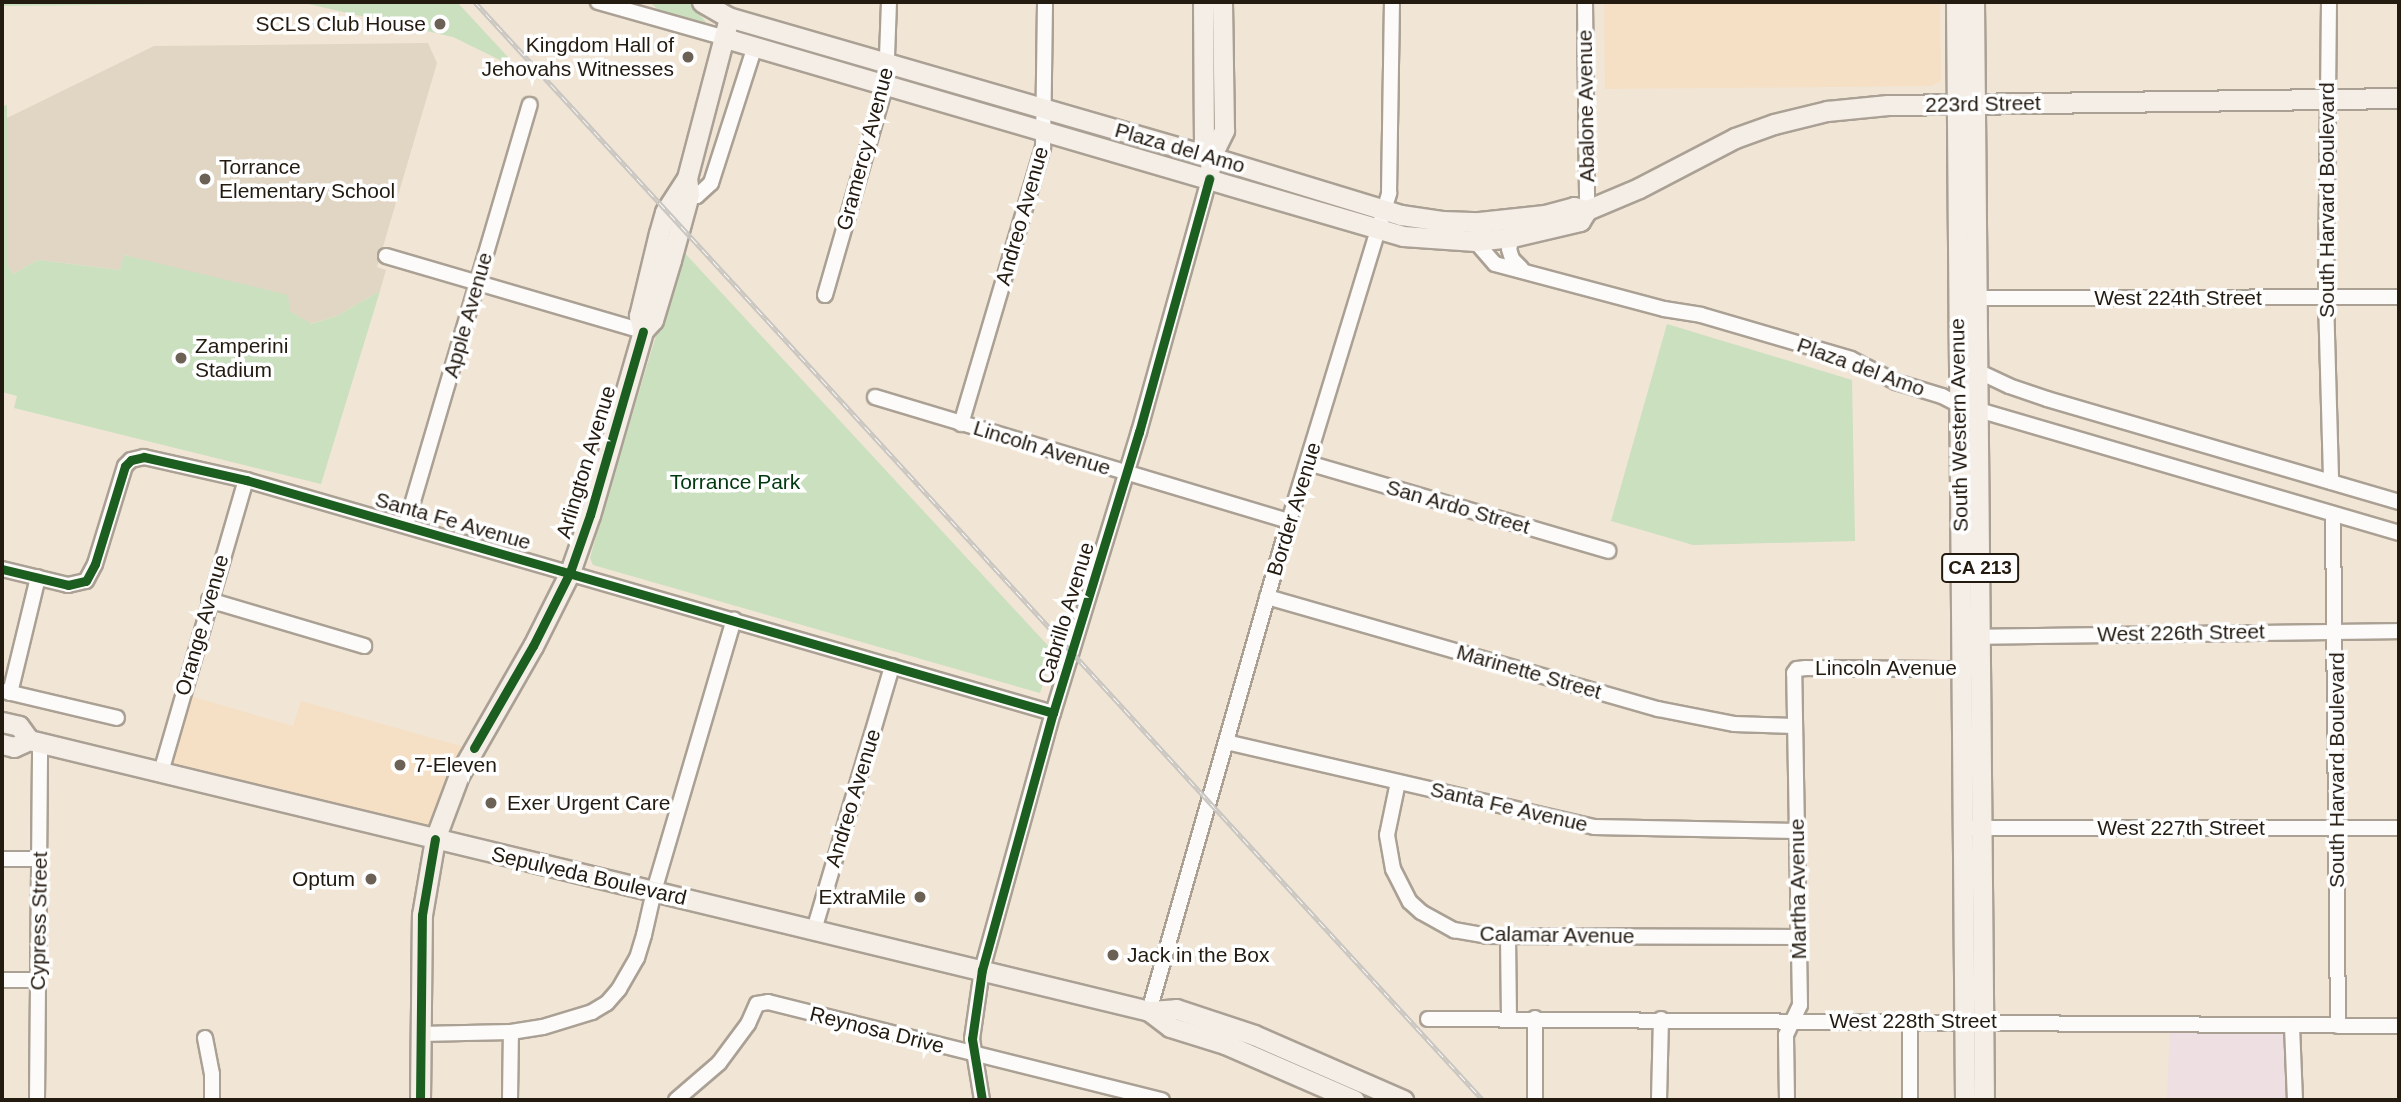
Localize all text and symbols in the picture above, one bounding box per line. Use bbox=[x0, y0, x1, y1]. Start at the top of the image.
place label: SCLS Club House bbox=[256, 11, 426, 37]
marker: SCLS Club House bbox=[432, 16, 448, 32]
street label: Abalone Avenue bbox=[1572, 29, 1600, 183]
place label: Kingdom Hall of Jehovahs Witnesses bbox=[481, 32, 674, 82]
marker: Kingdom Hall of Jehovahs Witnesses bbox=[680, 49, 696, 65]
street label: Gramercy Avenue bbox=[831, 64, 899, 234]
street label: South Harvard Boulevard bbox=[2314, 82, 2340, 318]
street label: 223rd Street bbox=[1925, 90, 2041, 118]
street label: Plaza del Amo bbox=[1111, 117, 1249, 179]
street label: Andreo Avenue bbox=[990, 143, 1054, 289]
place label: Torrance Elementary School bbox=[219, 154, 395, 204]
marker: Torrance Elementary School bbox=[197, 171, 213, 187]
street label: Apple Avenue bbox=[438, 249, 498, 381]
street label: West 224th Street bbox=[2094, 285, 2262, 311]
street label: South Western Avenue bbox=[1945, 317, 1973, 533]
street label: Plaza del Amo bbox=[1793, 332, 1929, 402]
place label: Zamperini Stadium bbox=[195, 333, 288, 383]
marker: Zamperini Stadium bbox=[173, 350, 189, 366]
street label: Arlington Avenue bbox=[551, 382, 621, 542]
street label: Lincoln Avenue bbox=[970, 415, 1114, 481]
street label: Border Avenue bbox=[1262, 439, 1326, 579]
park label: Torrance Park bbox=[670, 469, 800, 495]
street label: San Ardo Street bbox=[1383, 474, 1533, 540]
street label: Santa Fe Avenue bbox=[372, 487, 534, 555]
street label: Cabrillo Avenue bbox=[1032, 539, 1100, 687]
street label: Orange Avenue bbox=[170, 551, 234, 699]
road number: CA 213 bbox=[1940, 552, 2020, 583]
street label: West 226th Street bbox=[2097, 619, 2265, 647]
street label: Marinette Street bbox=[1454, 639, 1604, 705]
street label: South Harvard Boulevard bbox=[2324, 652, 2350, 888]
street label: Lincoln Avenue bbox=[1814, 655, 1958, 681]
street label: Andreo Avenue bbox=[820, 725, 886, 871]
place label: 7-Eleven bbox=[414, 752, 497, 778]
marker: 7-Eleven bbox=[392, 757, 408, 773]
street label: Santa Fe Avenue bbox=[1427, 777, 1591, 837]
place label: Exer Urgent Care bbox=[507, 790, 670, 816]
marker: Exer Urgent Care bbox=[481, 793, 501, 813]
street label: West 227th Street bbox=[2097, 815, 2265, 841]
street label: Martha Avenue bbox=[1784, 818, 1812, 960]
street label: Sepulveda Boulevard bbox=[489, 841, 689, 911]
street label: Cypress Street bbox=[25, 851, 53, 991]
place label: Optum bbox=[292, 866, 355, 892]
marker: Optum bbox=[361, 869, 381, 889]
place label: ExtraMile bbox=[818, 884, 906, 910]
marker: ExtraMile bbox=[912, 889, 928, 905]
street label: Calamar Avenue bbox=[1479, 921, 1635, 949]
place label: Jack in the Box bbox=[1127, 942, 1269, 968]
marker: Jack in the Box bbox=[1105, 947, 1121, 963]
street label: Reynosa Drive bbox=[807, 1001, 947, 1059]
street label: West 228th Street bbox=[1829, 1008, 1997, 1034]

